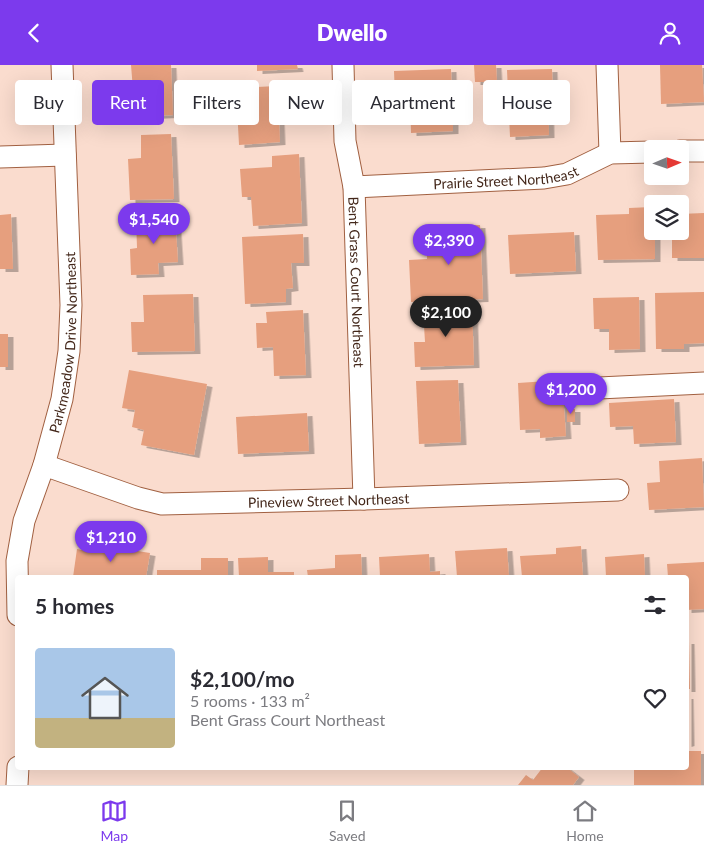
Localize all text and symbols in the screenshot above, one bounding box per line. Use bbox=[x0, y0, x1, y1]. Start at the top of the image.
icon: back bbox=[20, 19, 48, 47]
text: Dwello bbox=[317, 19, 387, 46]
icon: person bbox=[656, 19, 684, 47]
chip: Buy bbox=[15, 80, 82, 125]
chip: Rent bbox=[92, 80, 164, 125]
chip: Filters bbox=[174, 80, 259, 125]
chip: New bbox=[269, 80, 342, 125]
chip: Apartment bbox=[352, 80, 473, 125]
chip: House bbox=[483, 80, 570, 125]
north arrow bbox=[644, 140, 689, 185]
map controls bbox=[644, 140, 689, 240]
street label: Prairie Street Northeast bbox=[433, 161, 581, 192]
button: layers bbox=[644, 195, 689, 240]
street label: Bent Grass Court Northeast bbox=[346, 196, 368, 368]
pin: $1,540 bbox=[113, 203, 195, 245]
text: $1,540 bbox=[129, 209, 179, 228]
pin: $2,390 bbox=[408, 223, 490, 266]
text: $2,390 bbox=[424, 230, 474, 249]
street label: Parkmeadow Drive Northeast bbox=[45, 252, 80, 435]
pin: $2,100 bbox=[405, 295, 487, 338]
text: $2,100 bbox=[421, 302, 471, 321]
pin: $1,200 bbox=[530, 373, 612, 415]
text: $1,200 bbox=[546, 379, 596, 398]
street label: Pineview Street Northeast bbox=[248, 489, 410, 510]
pin: $1,210 bbox=[70, 521, 152, 563]
text: $1,210 bbox=[86, 527, 136, 546]
icon: filters bbox=[641, 591, 669, 619]
text: 5 homes bbox=[35, 593, 114, 618]
text: $2,100/mo bbox=[190, 666, 295, 691]
icon: home bbox=[75, 668, 135, 728]
icon: heart bbox=[641, 684, 669, 712]
text: 5 rooms · 133 m² bbox=[190, 691, 310, 710]
text: Bent Grass Court Northeast bbox=[190, 710, 385, 729]
tab: Map bbox=[100, 797, 128, 844]
tab: Saved bbox=[329, 797, 366, 844]
tab: Home bbox=[566, 797, 604, 844]

